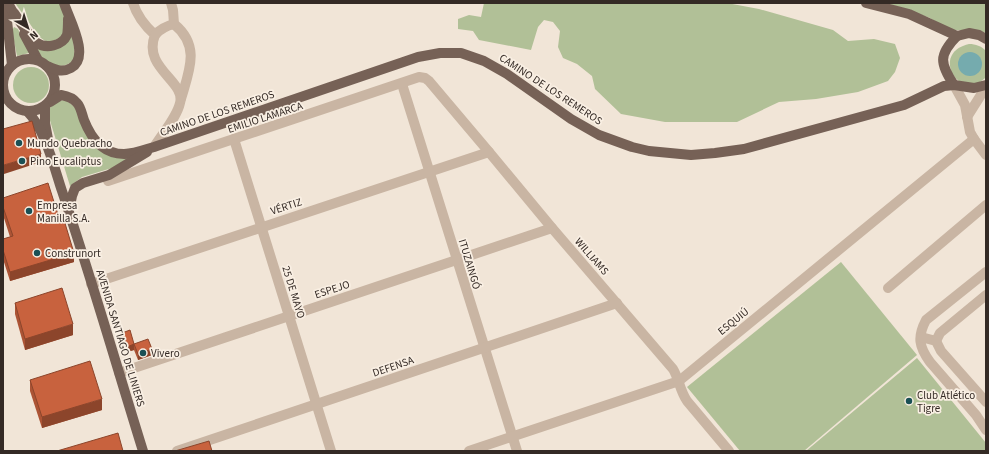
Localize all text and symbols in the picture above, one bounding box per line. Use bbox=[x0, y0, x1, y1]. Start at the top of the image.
north arrow bbox=[8, 8, 48, 48]
text: N bbox=[26, 27, 42, 44]
street label: CAMINO DE LOS REMEROS bbox=[496, 50, 605, 129]
street label: CAMINO DE LOS REMEROS bbox=[158, 87, 277, 140]
street label: EMILIO LAMARCA bbox=[226, 98, 305, 137]
place label: Mundo Quebracho bbox=[27, 136, 112, 151]
marker: Mundo Quebracho bbox=[14, 138, 24, 148]
place label: Pino Eucaliptus bbox=[30, 154, 101, 169]
marker: Pino Eucaliptus bbox=[17, 156, 27, 166]
street label: VÉRTIZ bbox=[268, 194, 304, 219]
place label: Empresa Manilla S.A. bbox=[37, 198, 90, 226]
marker: Empresa Manilla S.A. bbox=[24, 206, 34, 216]
street label: WILLIAMS bbox=[571, 234, 612, 278]
street label: ITUZAINGÓ bbox=[455, 237, 484, 291]
place label: Construnort bbox=[45, 246, 101, 261]
marker: Construnort bbox=[32, 248, 42, 258]
street label: 25 DE MAYO bbox=[278, 264, 309, 320]
street label: AVENIDA SANTIAGO DE LINIERS bbox=[92, 268, 149, 409]
street label: ESPEJO bbox=[313, 277, 352, 302]
street label: ESQUIÚ bbox=[715, 304, 752, 339]
place label: Vivero bbox=[151, 346, 180, 361]
marker: Vivero bbox=[138, 348, 148, 358]
street label: DEFENSA bbox=[371, 352, 416, 381]
place label: Club Atlético Tigre bbox=[917, 388, 975, 416]
marker: Club Atlético Tigre bbox=[904, 396, 914, 406]

